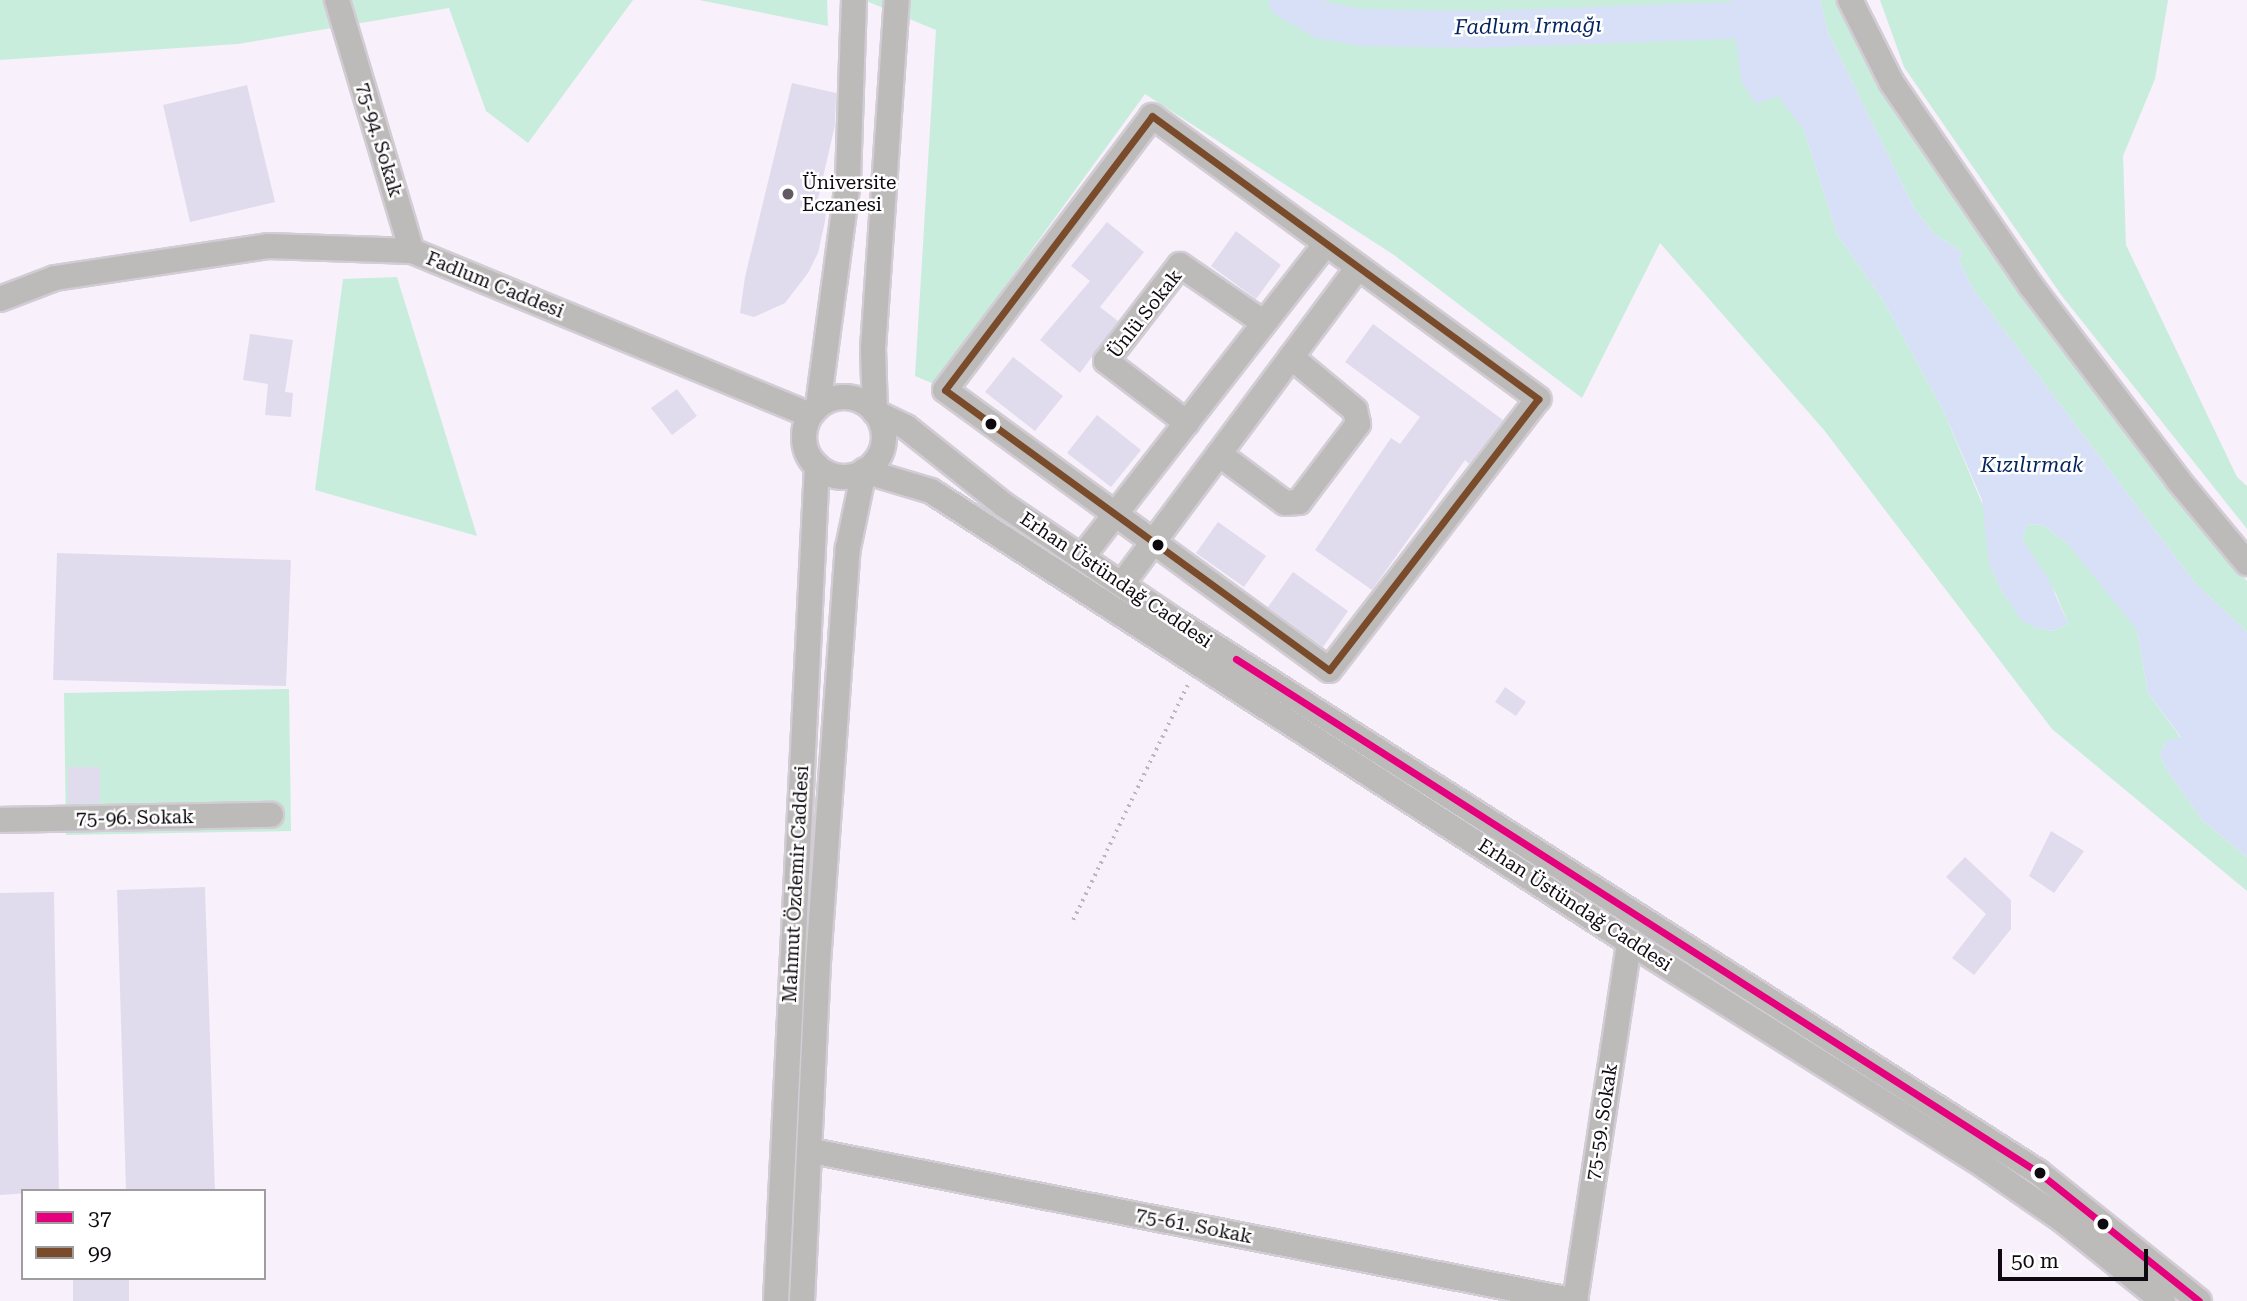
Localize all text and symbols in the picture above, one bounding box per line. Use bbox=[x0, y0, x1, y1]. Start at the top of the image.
water label: Fadlum Irmağı bbox=[1454, 12, 1602, 40]
street label: 75-94. Sokak bbox=[351, 80, 407, 200]
place label: Üniversite Eczanesi bbox=[802, 172, 896, 216]
marker: Üniversite Eczanesi bbox=[780, 186, 796, 202]
street label: Fadlum Caddesi bbox=[423, 247, 567, 323]
street label: Ünlü Sokak bbox=[1103, 265, 1187, 363]
unlabelled marker bbox=[984, 417, 998, 431]
water label: Kızılırmak bbox=[1981, 452, 2083, 478]
street label: Erhan Üstündağ Caddesi bbox=[1016, 507, 1216, 653]
unlabelled marker bbox=[1151, 538, 1165, 552]
street label: Mahmut Özdemir Caddesi bbox=[778, 765, 814, 1003]
street label: 75-96. Sokak bbox=[76, 806, 194, 830]
street label: Erhan Üstündağ Caddesi bbox=[1474, 834, 1676, 976]
street label: 75-59. Sokak bbox=[1581, 1062, 1623, 1182]
unlabelled marker bbox=[2033, 1166, 2047, 1180]
legend bbox=[21, 1189, 266, 1280]
street label: 75-61. Sokak bbox=[1134, 1204, 1254, 1248]
text: 37 bbox=[88, 1206, 112, 1230]
unlabelled marker bbox=[2096, 1217, 2110, 1231]
scale bar bbox=[2002, 1234, 2152, 1278]
text: 99 bbox=[88, 1241, 112, 1265]
text: 50 m bbox=[2011, 1249, 2059, 1273]

